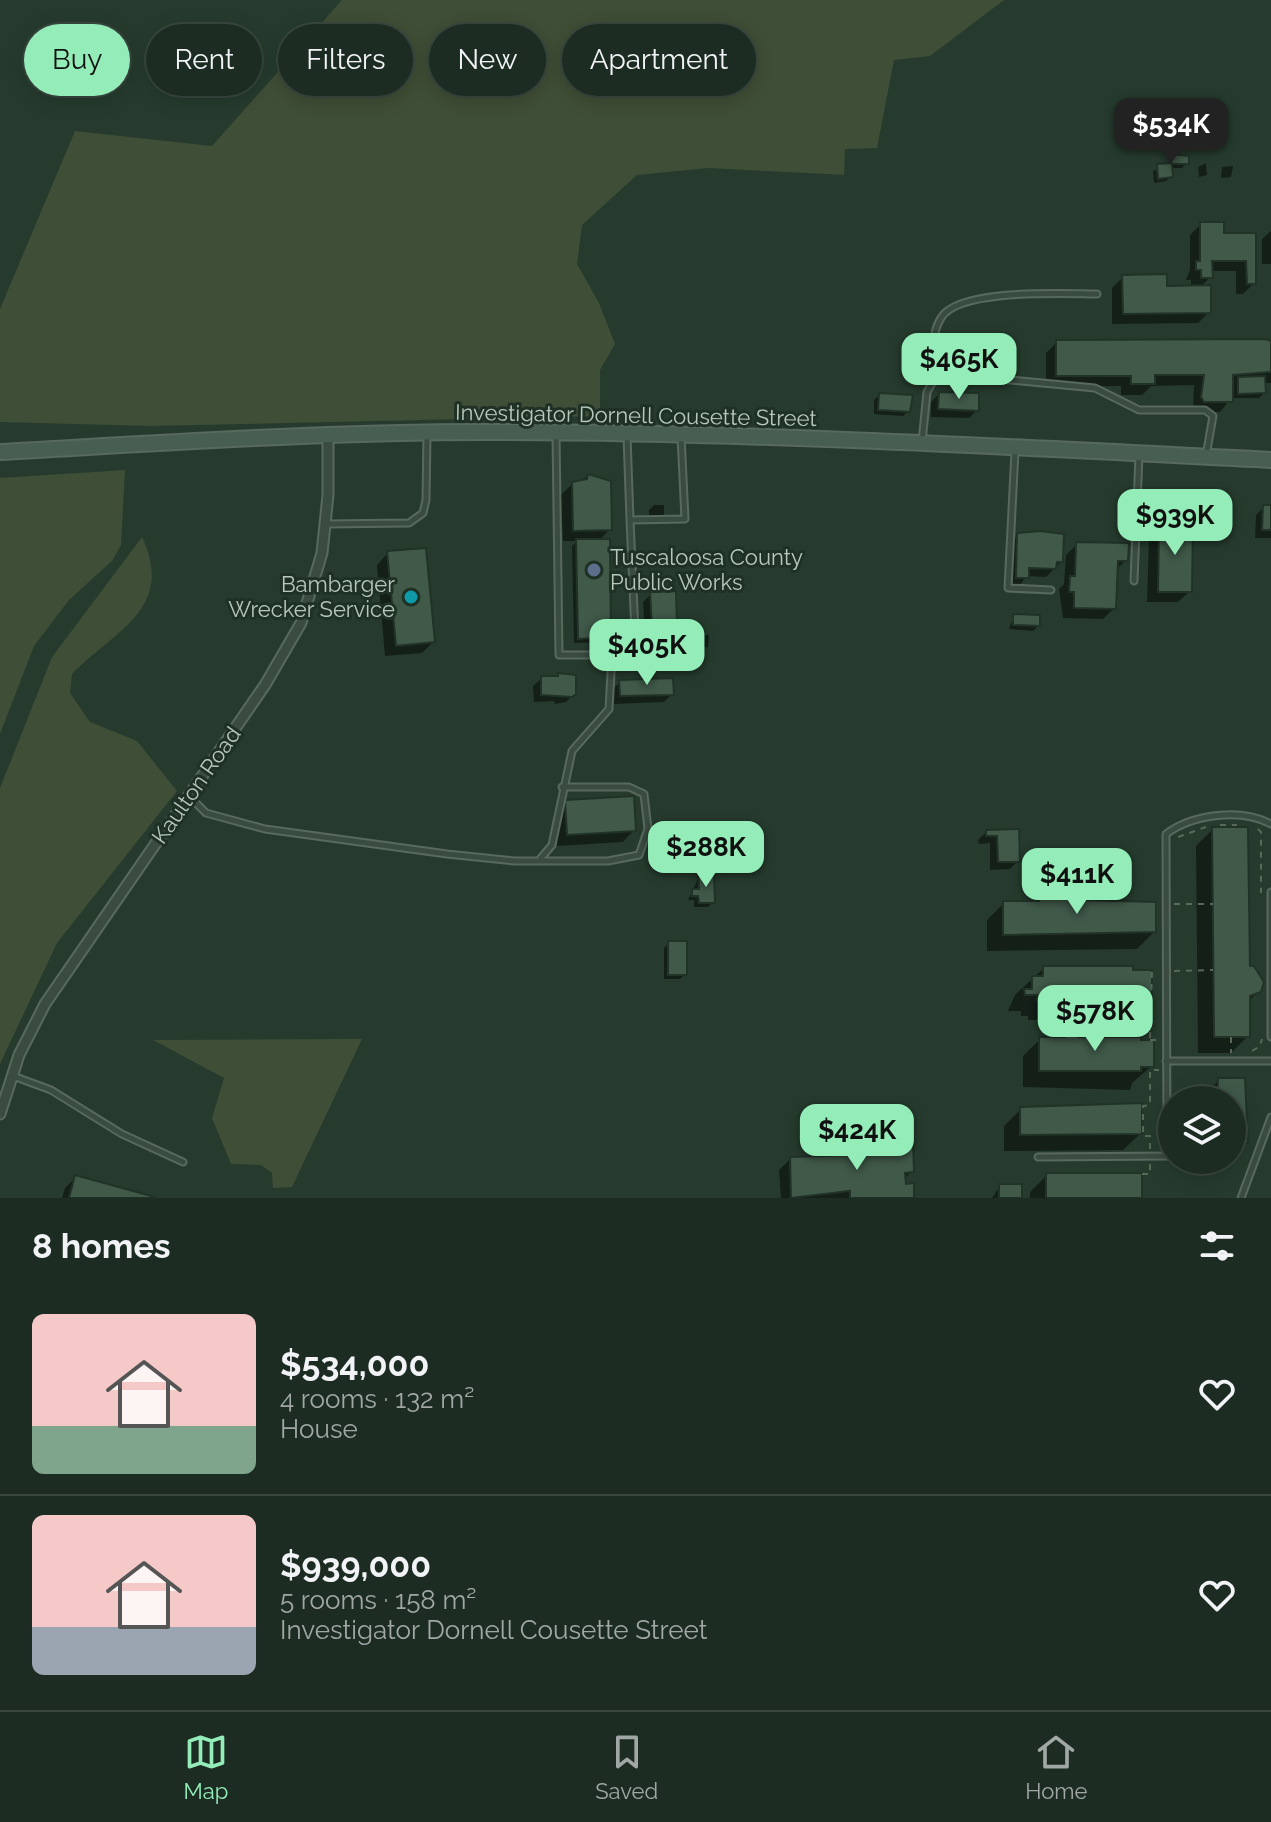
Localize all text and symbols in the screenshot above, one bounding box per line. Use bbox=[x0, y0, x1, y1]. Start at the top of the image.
chip: Buy bbox=[24, 24, 130, 96]
chip: Rent bbox=[146, 24, 262, 96]
chip: Filters bbox=[278, 24, 413, 96]
chip: New bbox=[429, 24, 546, 96]
chip: Apartment bbox=[562, 24, 756, 96]
pin: $534K bbox=[1115, 98, 1227, 166]
text: $534K bbox=[1132, 109, 1210, 139]
pin: $465K bbox=[903, 333, 1015, 401]
text: $465K bbox=[920, 344, 998, 374]
street label: Investigator Dornell Cousette Street bbox=[455, 399, 818, 431]
pin: $939K bbox=[1119, 489, 1231, 557]
text: $939K bbox=[1135, 500, 1215, 530]
place label: Tuscaloosa County Public Works bbox=[610, 544, 803, 595]
marker: Tuscaloosa County Public Works bbox=[585, 561, 603, 579]
place label: Bambarger Wrecker Service bbox=[228, 571, 395, 622]
marker: Bambarger Wrecker Service bbox=[402, 588, 420, 606]
pin: $405K bbox=[591, 619, 703, 687]
text: $405K bbox=[607, 630, 687, 660]
street label: Kaulton Road bbox=[146, 722, 246, 848]
pin: $288K bbox=[650, 821, 762, 889]
text: $288K bbox=[666, 832, 746, 862]
pin: $411K bbox=[1021, 848, 1133, 916]
text: $411K bbox=[1040, 859, 1114, 889]
pin: $578K bbox=[1039, 985, 1151, 1053]
text: $578K bbox=[1056, 996, 1134, 1026]
map controls bbox=[1158, 1086, 1246, 1174]
button: layers bbox=[1158, 1086, 1246, 1174]
pin: $424K bbox=[801, 1104, 913, 1172]
text: $424K bbox=[818, 1115, 896, 1145]
icon: filters bbox=[1195, 1224, 1239, 1268]
text: 8 homes bbox=[32, 1226, 171, 1266]
text: $534,000 bbox=[280, 1344, 429, 1384]
icon: home bbox=[96, 1346, 192, 1442]
icon: heart bbox=[1195, 1372, 1239, 1416]
text: 4 rooms · 132 m² bbox=[280, 1384, 474, 1414]
text: House bbox=[280, 1414, 358, 1444]
text: $939,000 bbox=[280, 1545, 431, 1585]
icon: home bbox=[96, 1547, 192, 1643]
icon: heart bbox=[1195, 1573, 1239, 1617]
text: 5 rooms · 158 m² bbox=[280, 1585, 476, 1615]
text: Investigator Dornell Cousette Street bbox=[280, 1615, 707, 1645]
tab: Map bbox=[184, 1730, 228, 1804]
tab: Saved bbox=[595, 1730, 658, 1804]
tab: Home bbox=[1025, 1730, 1087, 1804]

